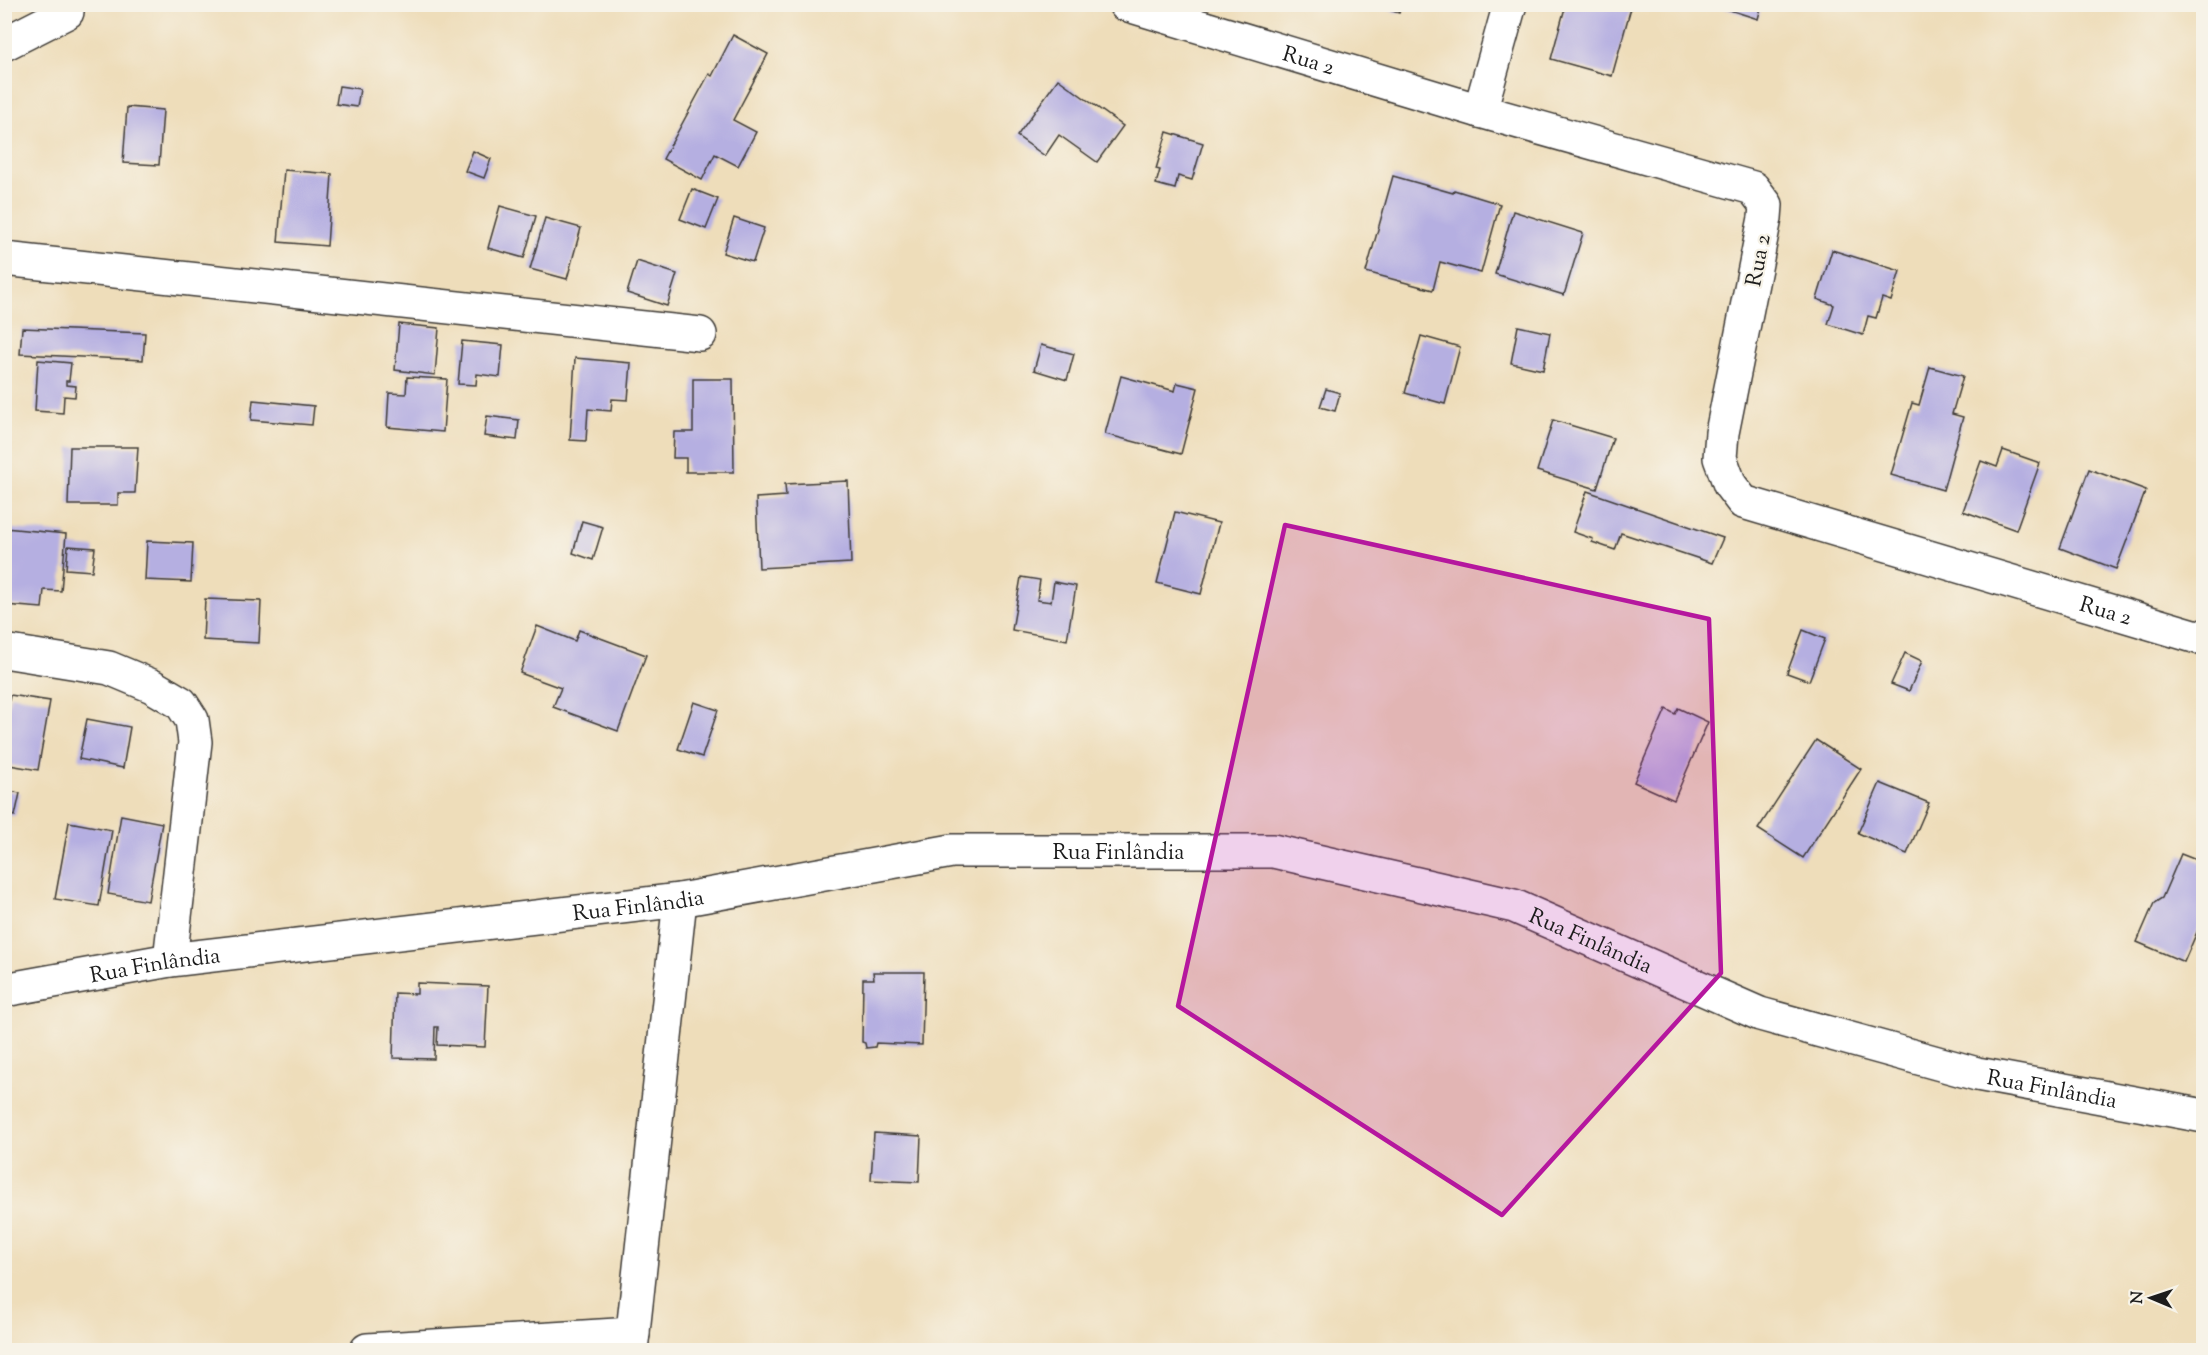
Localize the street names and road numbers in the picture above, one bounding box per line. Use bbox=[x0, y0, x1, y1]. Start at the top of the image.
street label: Rua 2 bbox=[1278, 39, 1338, 85]
street label: Rua 2 bbox=[1739, 232, 1781, 290]
street label: Rua 2 bbox=[2075, 590, 2135, 636]
street label: Rua Finlândia bbox=[1053, 838, 1184, 870]
street label: Rua Finlândia bbox=[571, 883, 707, 931]
street label: Rua Finlândia bbox=[1523, 901, 1657, 984]
street label: Rua Finlândia bbox=[87, 941, 222, 993]
street label: Rua Finlândia bbox=[1984, 1063, 2119, 1119]

